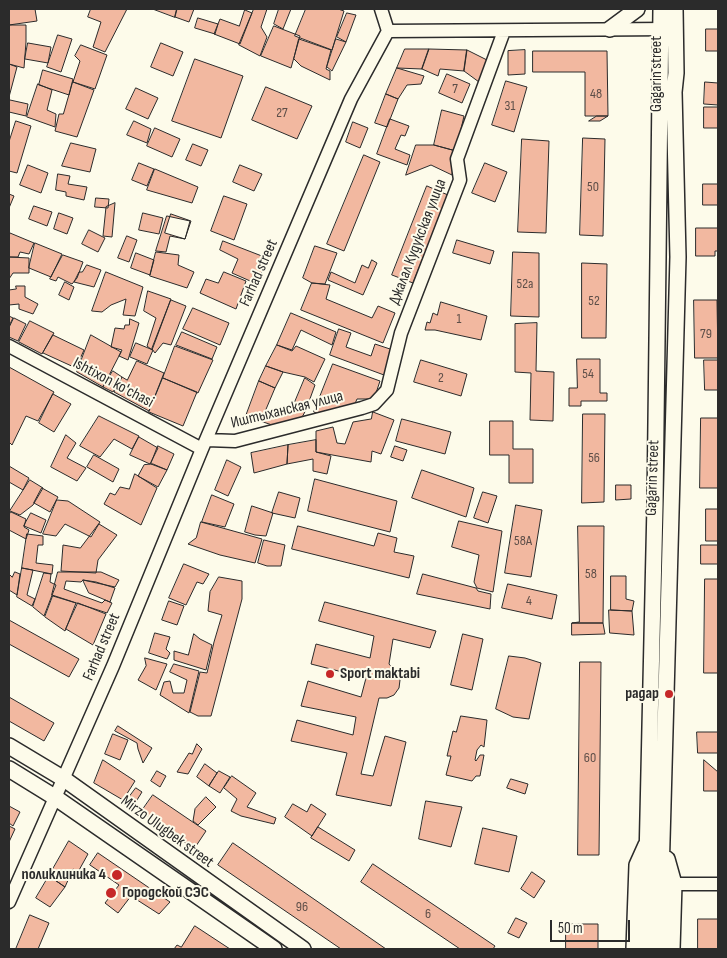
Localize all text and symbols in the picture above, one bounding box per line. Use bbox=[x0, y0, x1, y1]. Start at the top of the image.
street label: Gagarin street bbox=[647, 36, 667, 112]
house number: 7 bbox=[452, 81, 458, 97]
house number: 48 bbox=[590, 86, 602, 102]
house number: 31 bbox=[505, 98, 515, 114]
house number: 27 bbox=[276, 105, 288, 121]
street label: Джалал Кудукская улица bbox=[385, 176, 451, 308]
house number: 50 bbox=[587, 179, 599, 195]
street label: Farhad street bbox=[236, 236, 282, 310]
house number: 52a bbox=[517, 276, 533, 292]
house number: 52 bbox=[588, 293, 600, 309]
house number: 1 bbox=[457, 311, 461, 327]
house number: 79 bbox=[700, 326, 712, 342]
street label: Ishtixon ko'chasi bbox=[69, 354, 157, 412]
house number: 54 bbox=[582, 366, 594, 382]
house number: 2 bbox=[438, 370, 444, 386]
street label: Иштыханская улица bbox=[229, 387, 345, 433]
street label: Gagarin street bbox=[642, 440, 664, 516]
house number: 56 bbox=[588, 450, 600, 466]
house number: 58А bbox=[514, 533, 532, 549]
house number: 58 bbox=[585, 566, 597, 582]
house number: 4 bbox=[526, 593, 532, 609]
street label: Farhad street bbox=[79, 610, 125, 684]
place label: Sport maktabi bbox=[340, 664, 420, 684]
marker: Sport maktabi bbox=[324, 668, 336, 680]
place label: радар bbox=[625, 684, 659, 704]
marker: радар bbox=[663, 688, 675, 700]
house number: 60 bbox=[584, 750, 596, 766]
street label: Mirzo Ulugbek street bbox=[117, 792, 217, 872]
place label: поликлиника 4 bbox=[22, 865, 106, 885]
marker: поликлиника 4 bbox=[110, 868, 124, 882]
place label: Городской СЭС bbox=[122, 883, 209, 903]
marker: Городской СЭС bbox=[104, 886, 118, 900]
house number: 96 bbox=[296, 899, 308, 915]
house number: 6 bbox=[425, 906, 431, 922]
scale bar bbox=[552, 910, 632, 942]
text: 50 m bbox=[558, 919, 583, 938]

